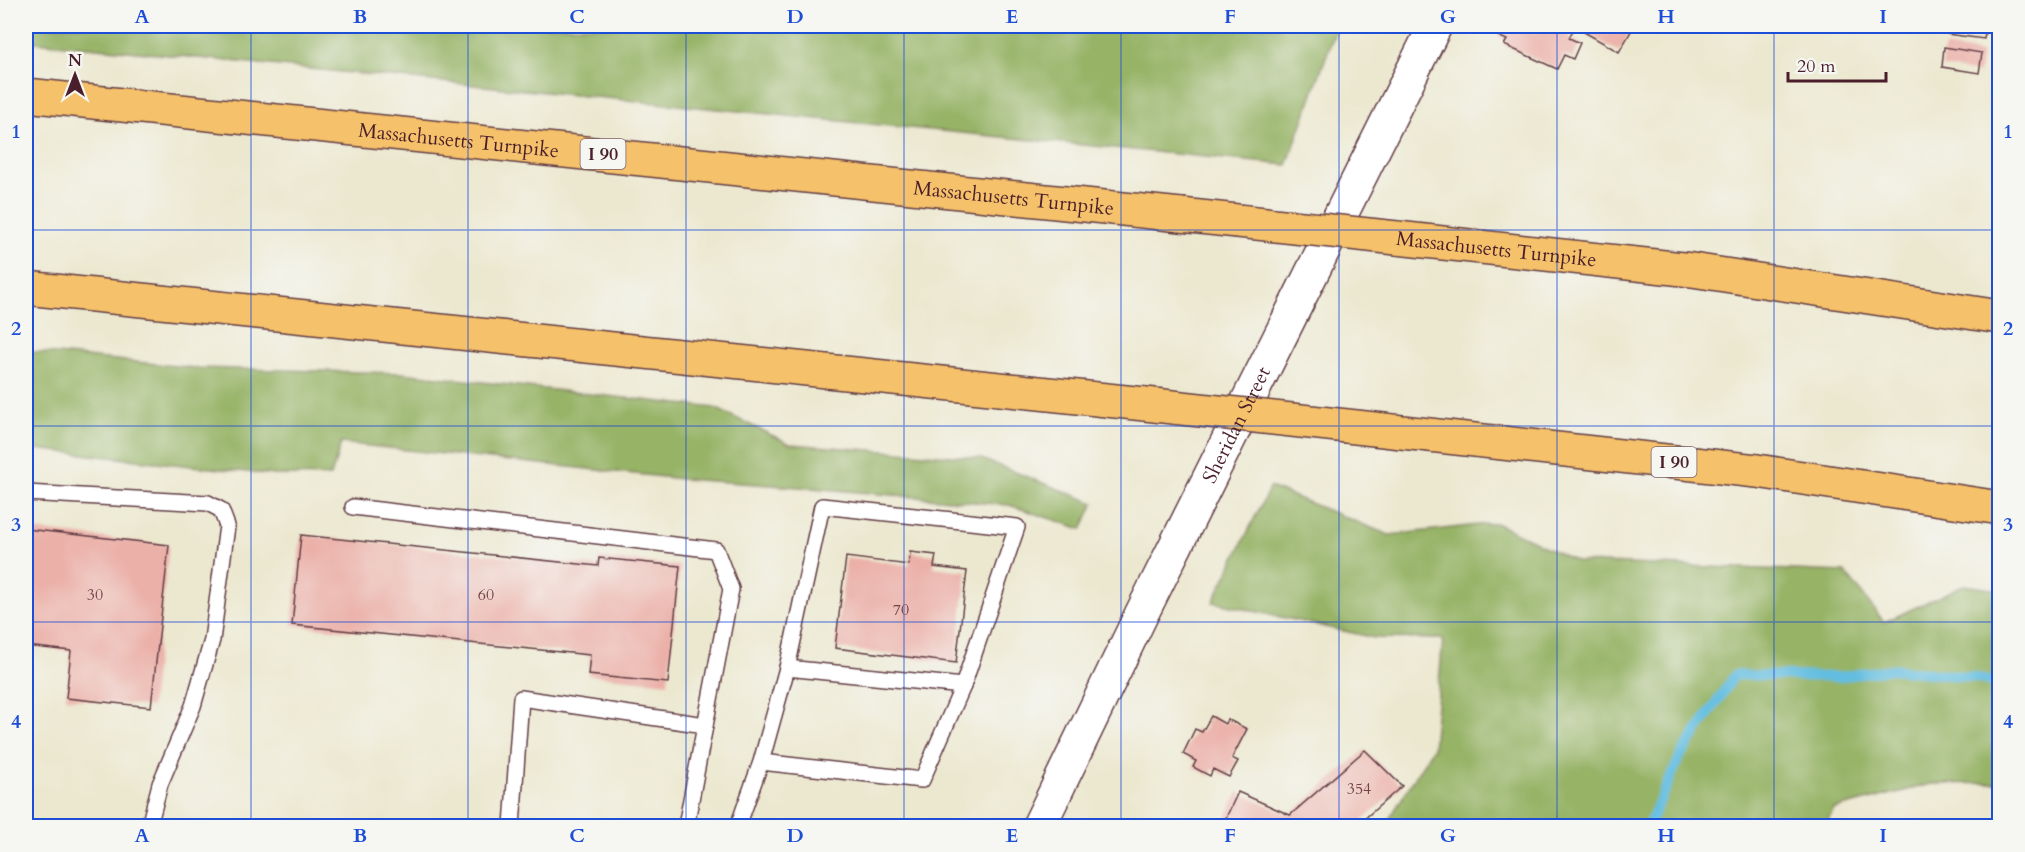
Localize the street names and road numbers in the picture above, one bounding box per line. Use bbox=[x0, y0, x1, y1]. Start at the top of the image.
street label: Massachusetts Turnpike bbox=[357, 116, 560, 164]
road number: I 90 bbox=[580, 139, 626, 169]
street label: Massachusetts Turnpike bbox=[912, 174, 1115, 221]
street label: Massachusetts Turnpike bbox=[1395, 224, 1598, 273]
street label: Sheridan Street bbox=[1195, 361, 1277, 488]
road number: I 90 bbox=[1652, 447, 1696, 477]

